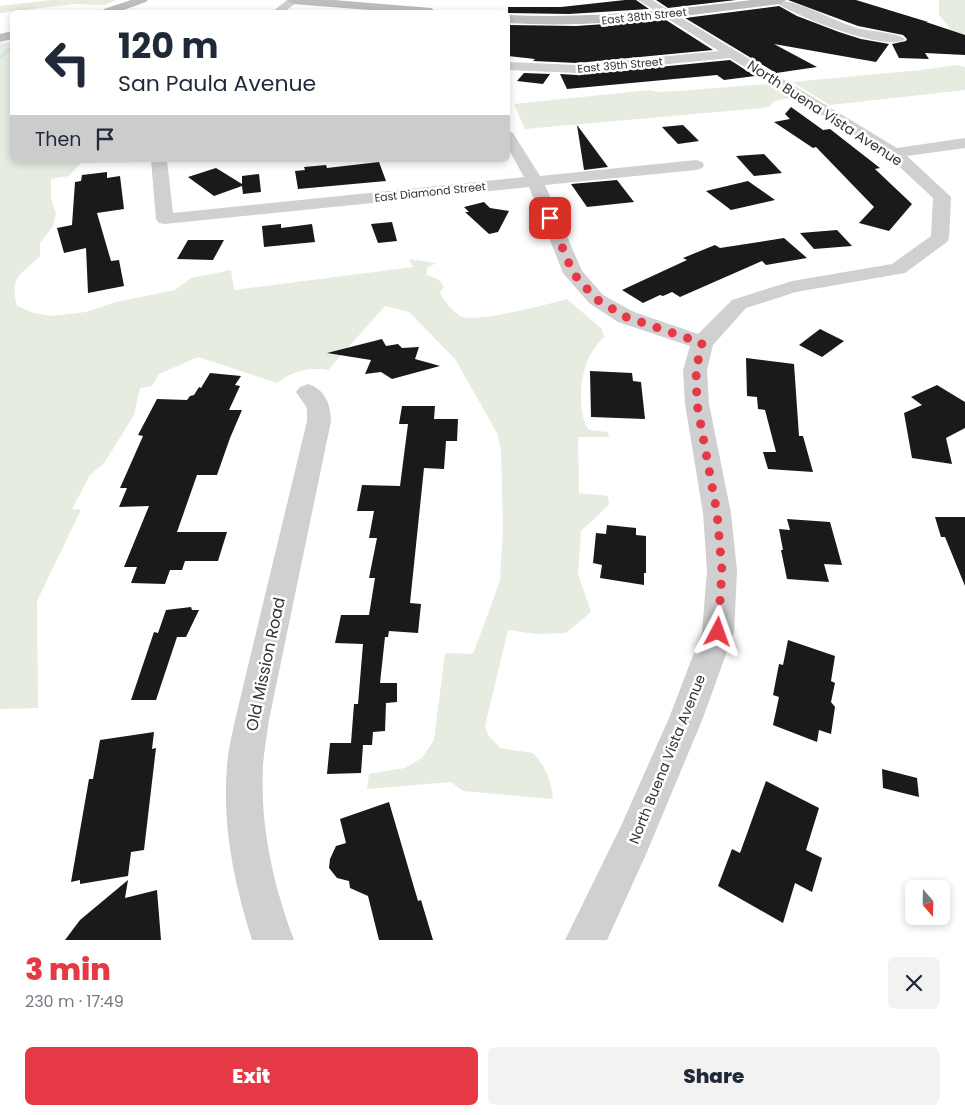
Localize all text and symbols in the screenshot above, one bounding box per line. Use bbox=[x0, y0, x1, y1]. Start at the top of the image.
street label: East 38th Street bbox=[601, 4, 687, 28]
text: 120 m bbox=[118, 21, 218, 70]
icon: left bbox=[35, 30, 100, 95]
street label: East 39th Street bbox=[577, 53, 663, 77]
street label: North Buena Vista Avenue bbox=[744, 55, 907, 171]
text: San Paula Avenue bbox=[118, 68, 316, 99]
icon: arrive bbox=[91, 125, 119, 153]
text: Then bbox=[35, 126, 81, 153]
street label: East Diamond Street bbox=[374, 178, 486, 206]
pin bbox=[529, 197, 571, 239]
icon: arrive bbox=[536, 204, 564, 232]
street label: Old Mission Road bbox=[240, 595, 291, 733]
position arrow bbox=[691, 605, 743, 657]
street label: North Buena Vista Avenue bbox=[624, 671, 710, 847]
north arrow bbox=[905, 880, 950, 925]
map controls bbox=[905, 880, 950, 925]
text: 3 min bbox=[25, 948, 111, 991]
button: close bbox=[888, 957, 940, 1009]
text: 230 m · 17:49 bbox=[25, 990, 124, 1013]
button: Exit bbox=[25, 1047, 478, 1105]
button: Share bbox=[488, 1047, 940, 1105]

